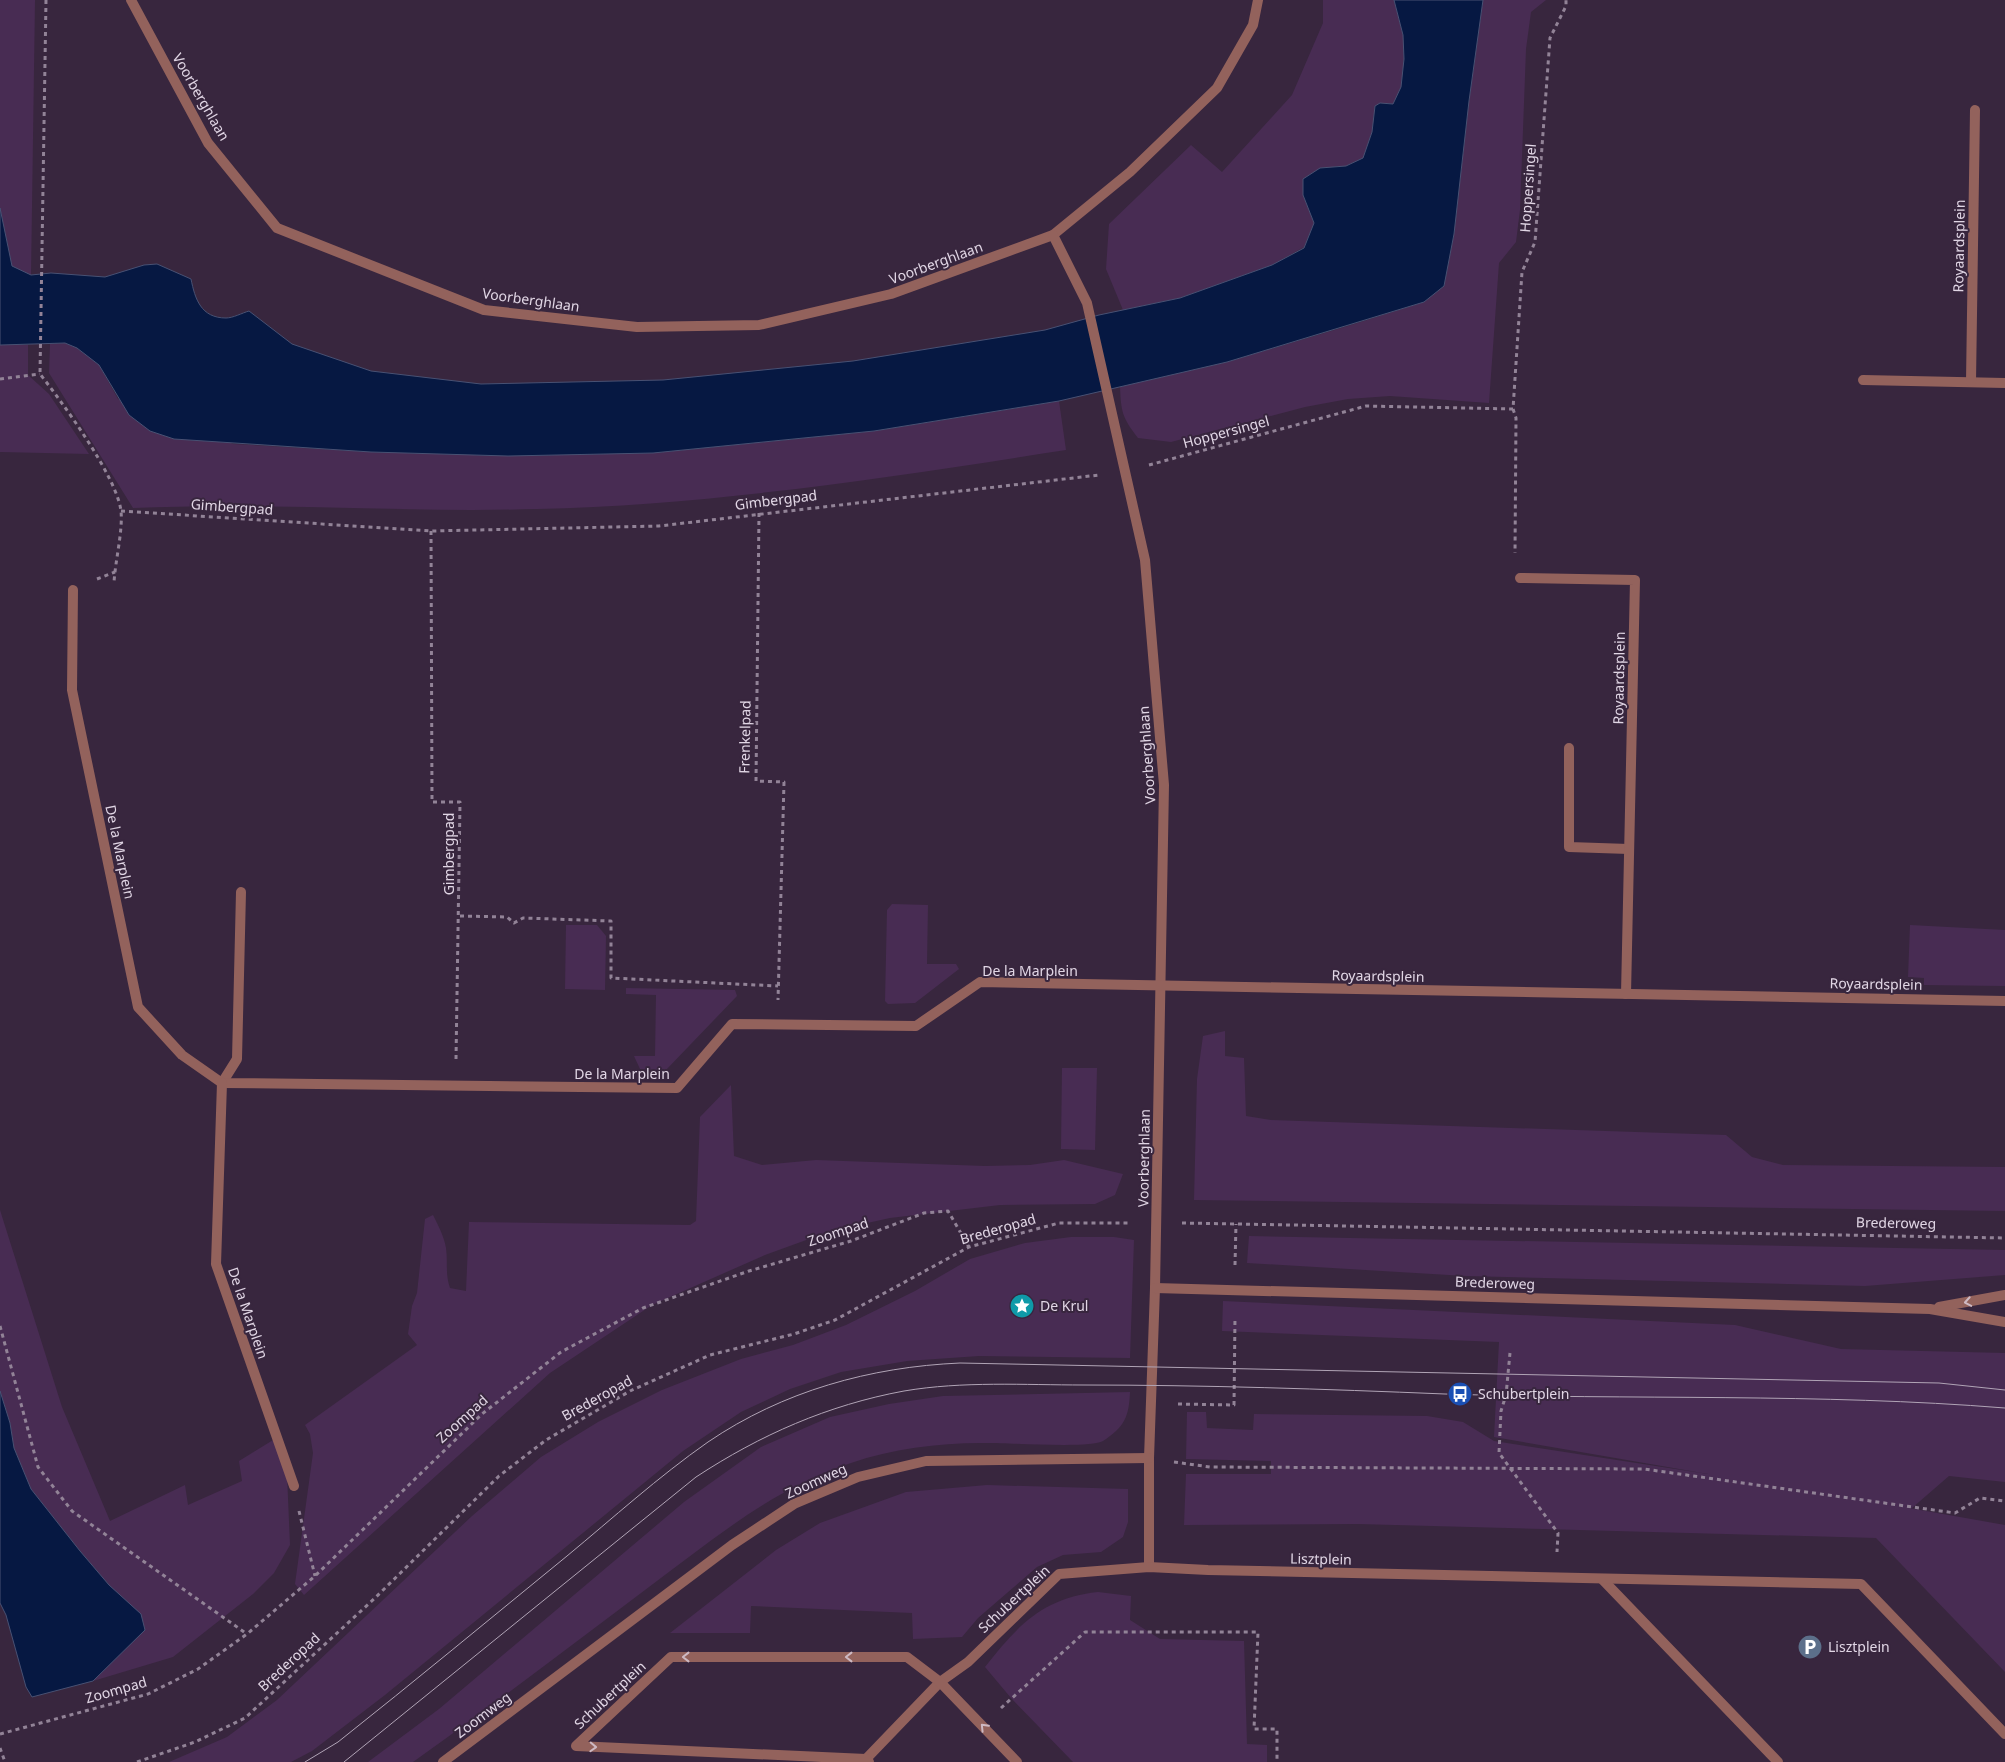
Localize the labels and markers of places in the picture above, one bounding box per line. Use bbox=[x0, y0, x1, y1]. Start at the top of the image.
place icon: De Krul bbox=[1009, 1293, 1035, 1319]
place label: De Krul bbox=[1040, 1296, 1088, 1315]
bus stop icon: Schubertplein bbox=[1447, 1381, 1473, 1407]
place label: Schubertplein bbox=[1478, 1384, 1569, 1403]
parking icon: Lisztplein bbox=[1797, 1634, 1823, 1660]
place label: Lisztplein bbox=[1828, 1637, 1890, 1656]

